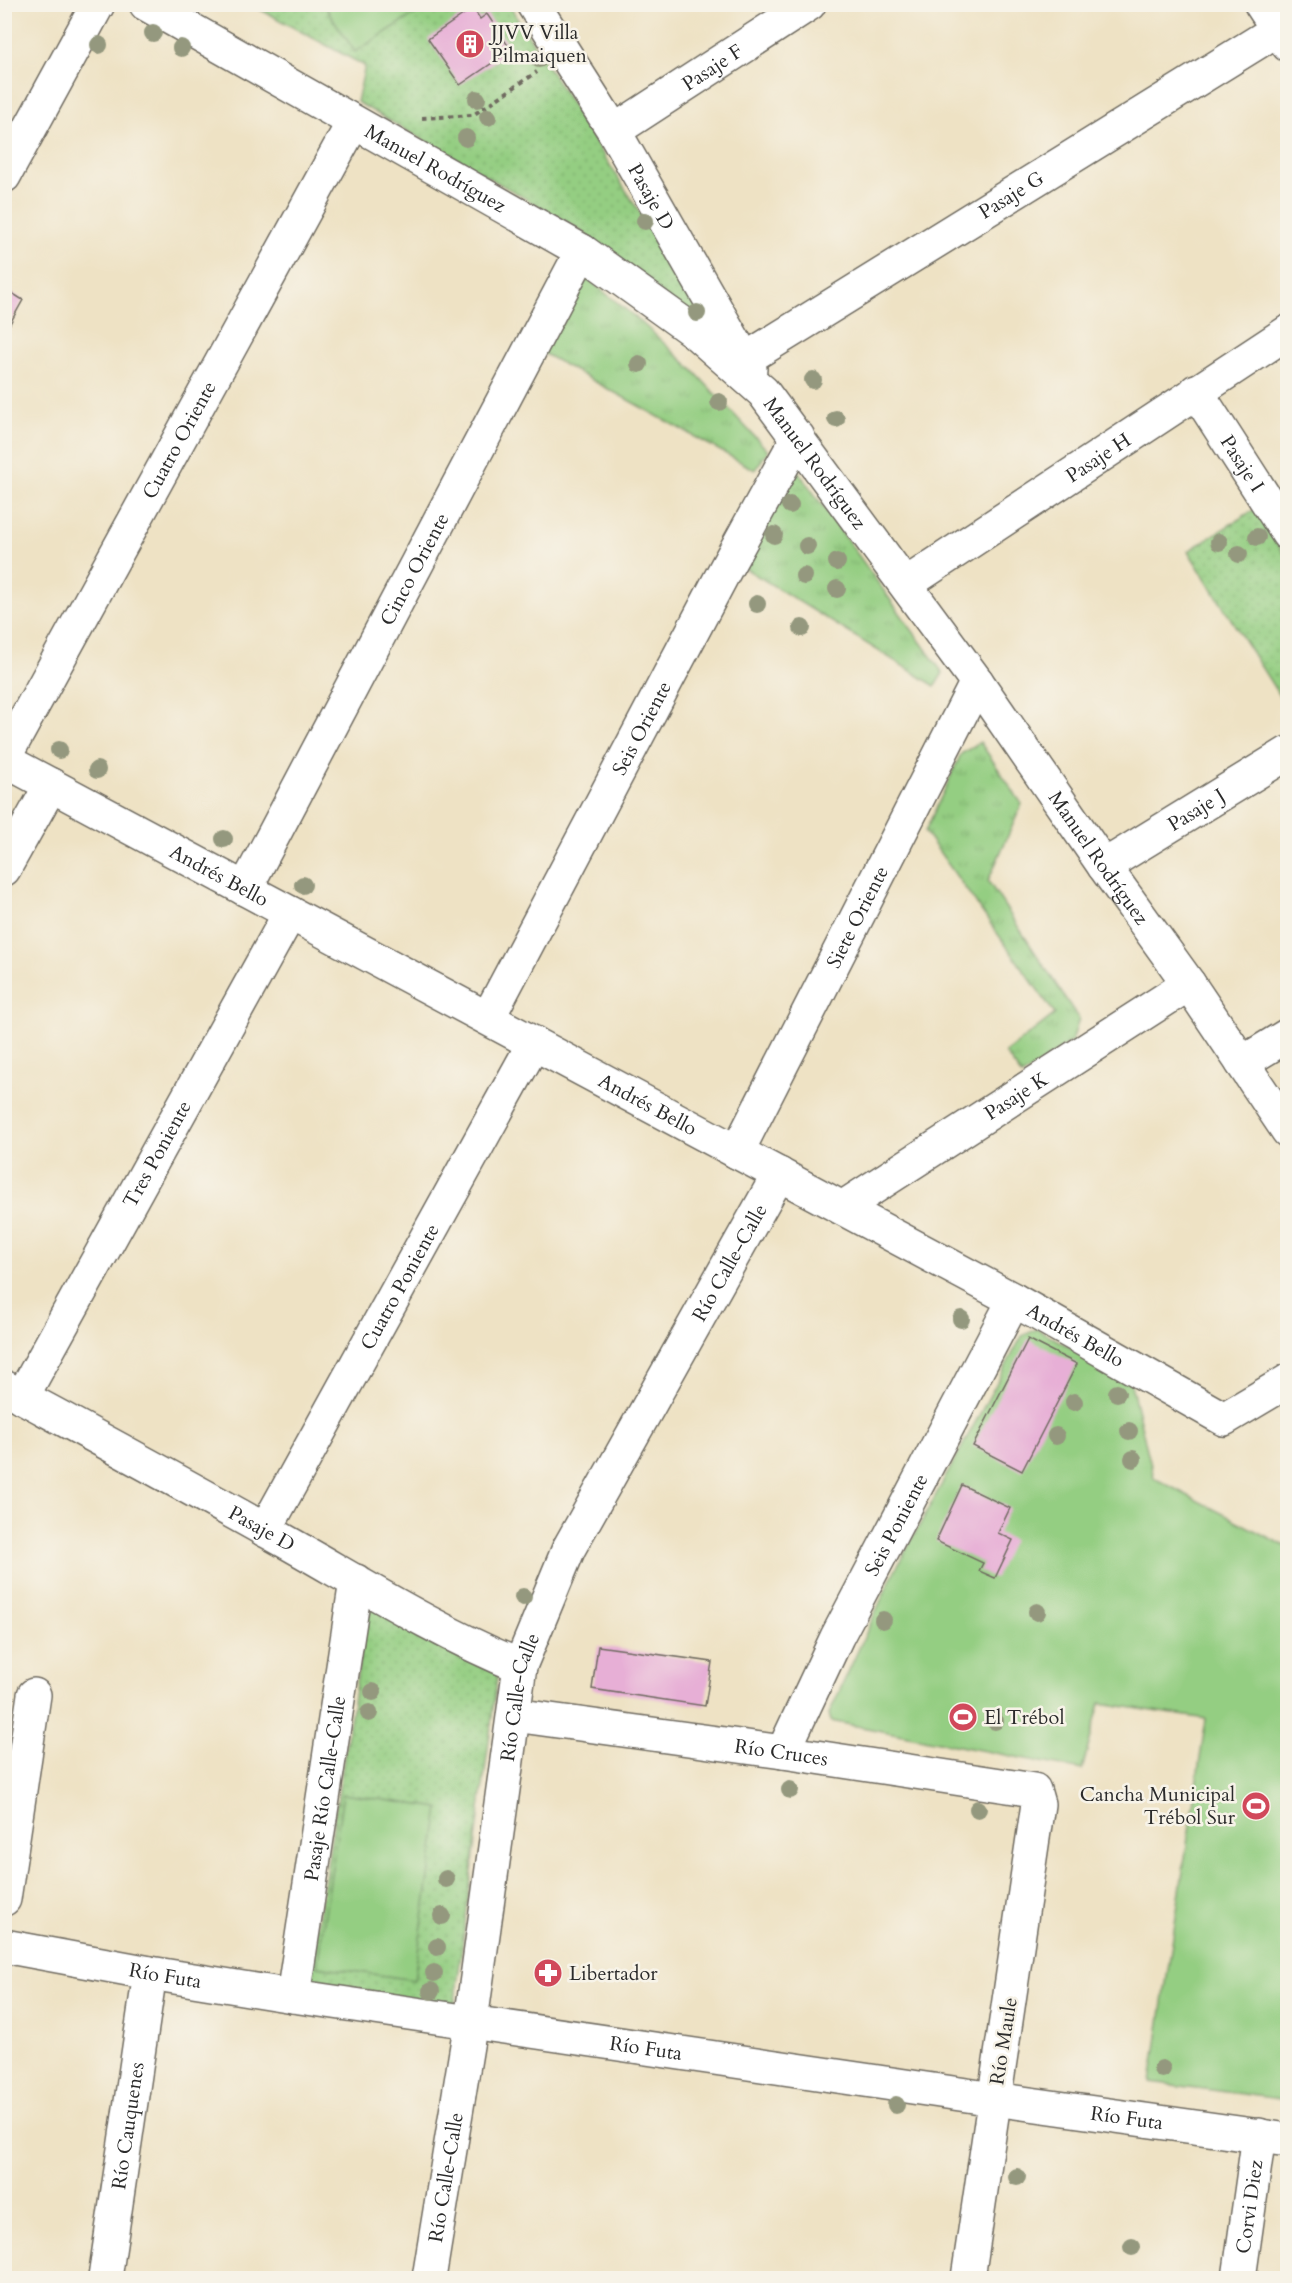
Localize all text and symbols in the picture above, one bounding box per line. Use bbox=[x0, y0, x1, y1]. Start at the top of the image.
place label: JJVV Villa Pilmaiquen bbox=[488, 19, 587, 69]
building icon: JJVV Villa Pilmaiquen bbox=[454, 28, 486, 60]
street label: Pasaje F bbox=[677, 38, 748, 97]
street label: Manuel Rodríguez bbox=[360, 118, 511, 219]
street label: Pasaje D bbox=[621, 159, 681, 235]
street label: Pasaje G bbox=[974, 165, 1049, 226]
street label: Cuatro Oriente bbox=[136, 376, 223, 504]
street label: Manuel Rodríguez bbox=[757, 392, 873, 535]
street label: Pasaje H bbox=[1060, 426, 1136, 489]
street label: Pasaje I bbox=[1214, 430, 1270, 497]
street label: Cinco Oriente bbox=[374, 508, 455, 630]
street label: Seis Oriente bbox=[606, 676, 678, 780]
street label: Pasaje J bbox=[1162, 782, 1230, 838]
street label: Manuel Rodríguez bbox=[1042, 786, 1155, 930]
street label: Andrés Bello bbox=[165, 838, 273, 913]
street label: Siete Oriente bbox=[820, 861, 895, 973]
street label: Pasaje K bbox=[979, 1066, 1053, 1127]
street label: Andrés Bello bbox=[593, 1067, 702, 1142]
street label: Tres Poniente bbox=[117, 1096, 198, 1212]
street label: Río Calle-Calle bbox=[686, 1199, 774, 1326]
street label: Cuatro Poniente bbox=[354, 1219, 446, 1355]
street label: Andrés Bello bbox=[1021, 1297, 1129, 1374]
street label: Seis Poniente bbox=[858, 1469, 935, 1581]
street label: Pasaje D bbox=[224, 1499, 300, 1558]
street label: Río Calle-Calle bbox=[494, 1629, 546, 1763]
street label: Pasaje Río Calle-Calle bbox=[298, 1694, 352, 1883]
sports icon: El Trébol bbox=[947, 1701, 979, 1733]
place label: El Trébol bbox=[984, 1704, 1064, 1731]
street label: Río Cruces bbox=[733, 1732, 830, 1773]
place label: Cancha Municipal Trébol Sur bbox=[1080, 1781, 1236, 1831]
sports icon: Cancha Municipal Trébol Sur bbox=[1240, 1790, 1272, 1822]
street label: Río Futa bbox=[127, 1956, 204, 1995]
pharmacy icon: Libertador bbox=[532, 1957, 564, 1989]
place label: Libertador bbox=[569, 1960, 658, 1987]
street label: Río Maule bbox=[983, 1995, 1024, 2087]
street label: Río Futa bbox=[608, 2030, 684, 2067]
street label: Río Cauquenes bbox=[105, 2060, 151, 2191]
street label: Río Futa bbox=[1089, 2100, 1165, 2136]
street label: Río Calle-Calle bbox=[422, 2111, 470, 2244]
street label: Corvi Diez bbox=[1230, 2158, 1269, 2255]

